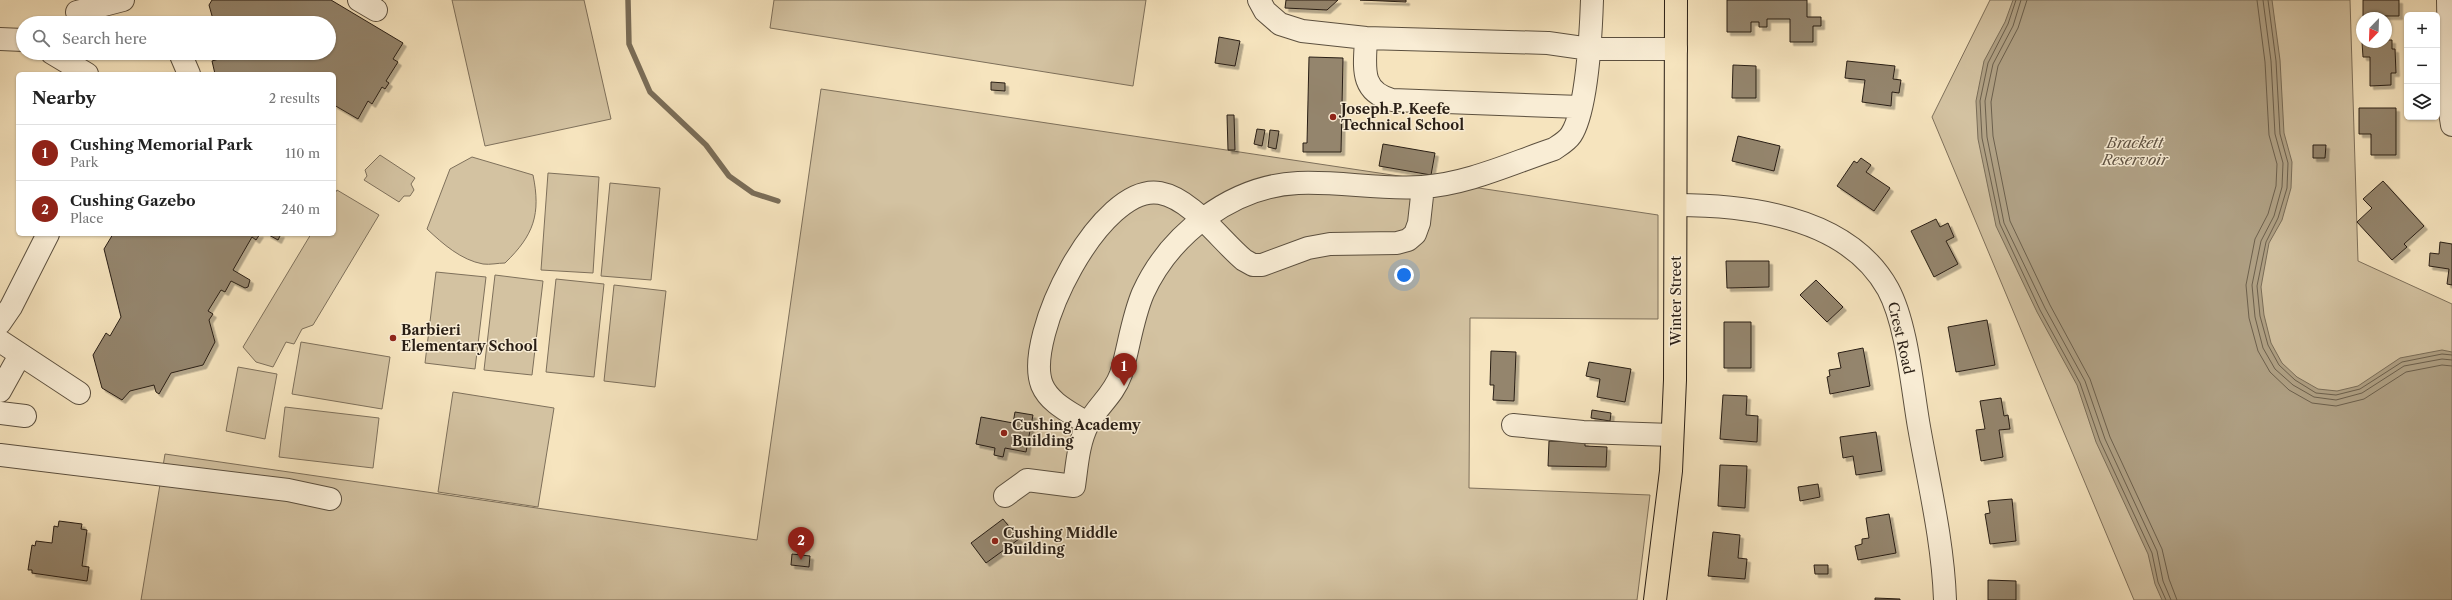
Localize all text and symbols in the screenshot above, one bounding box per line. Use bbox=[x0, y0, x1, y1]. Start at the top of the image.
north arrow bbox=[2356, 12, 2392, 48]
map controls bbox=[2404, 12, 2440, 120]
button: + bbox=[2404, 12, 2440, 48]
search box bbox=[16, 16, 336, 60]
icon: search bbox=[30, 27, 52, 49]
text: Search here bbox=[62, 29, 147, 48]
button: − bbox=[2404, 48, 2440, 84]
button: layers bbox=[2404, 84, 2440, 120]
text: Nearby bbox=[32, 88, 96, 108]
text: 2 results bbox=[269, 90, 320, 106]
place label: Joseph P. Keefe Technical School bbox=[1338, 100, 1464, 134]
marker: Joseph P. Keefe Technical School bbox=[1328, 112, 1338, 122]
water label: Brackett Reservoir bbox=[2101, 133, 2169, 169]
text: Cushing Memorial Park bbox=[70, 135, 253, 154]
text: 1 bbox=[42, 145, 48, 161]
text: 110 m bbox=[285, 145, 320, 161]
text: Park bbox=[70, 154, 98, 170]
text: Cushing Gazebo bbox=[70, 191, 195, 210]
text: 2 bbox=[41, 201, 49, 217]
text: 240 m bbox=[281, 201, 320, 217]
text: Place bbox=[70, 210, 103, 226]
street label: Winter Street bbox=[1667, 256, 1685, 347]
your location bbox=[1394, 265, 1414, 285]
street label: Crest Road bbox=[1884, 300, 1918, 376]
place label: Barbieri Elementary School bbox=[401, 321, 538, 355]
marker: Barbieri Elementary School bbox=[388, 333, 398, 343]
pin: 1 bbox=[1111, 353, 1137, 386]
place label: Cushing Academy Building bbox=[1012, 416, 1141, 450]
marker: Cushing Academy Building bbox=[999, 428, 1009, 438]
place label: Cushing Middle Building bbox=[1003, 524, 1118, 558]
pin: 2 bbox=[788, 527, 814, 560]
marker: Cushing Middle Building bbox=[990, 536, 1000, 546]

